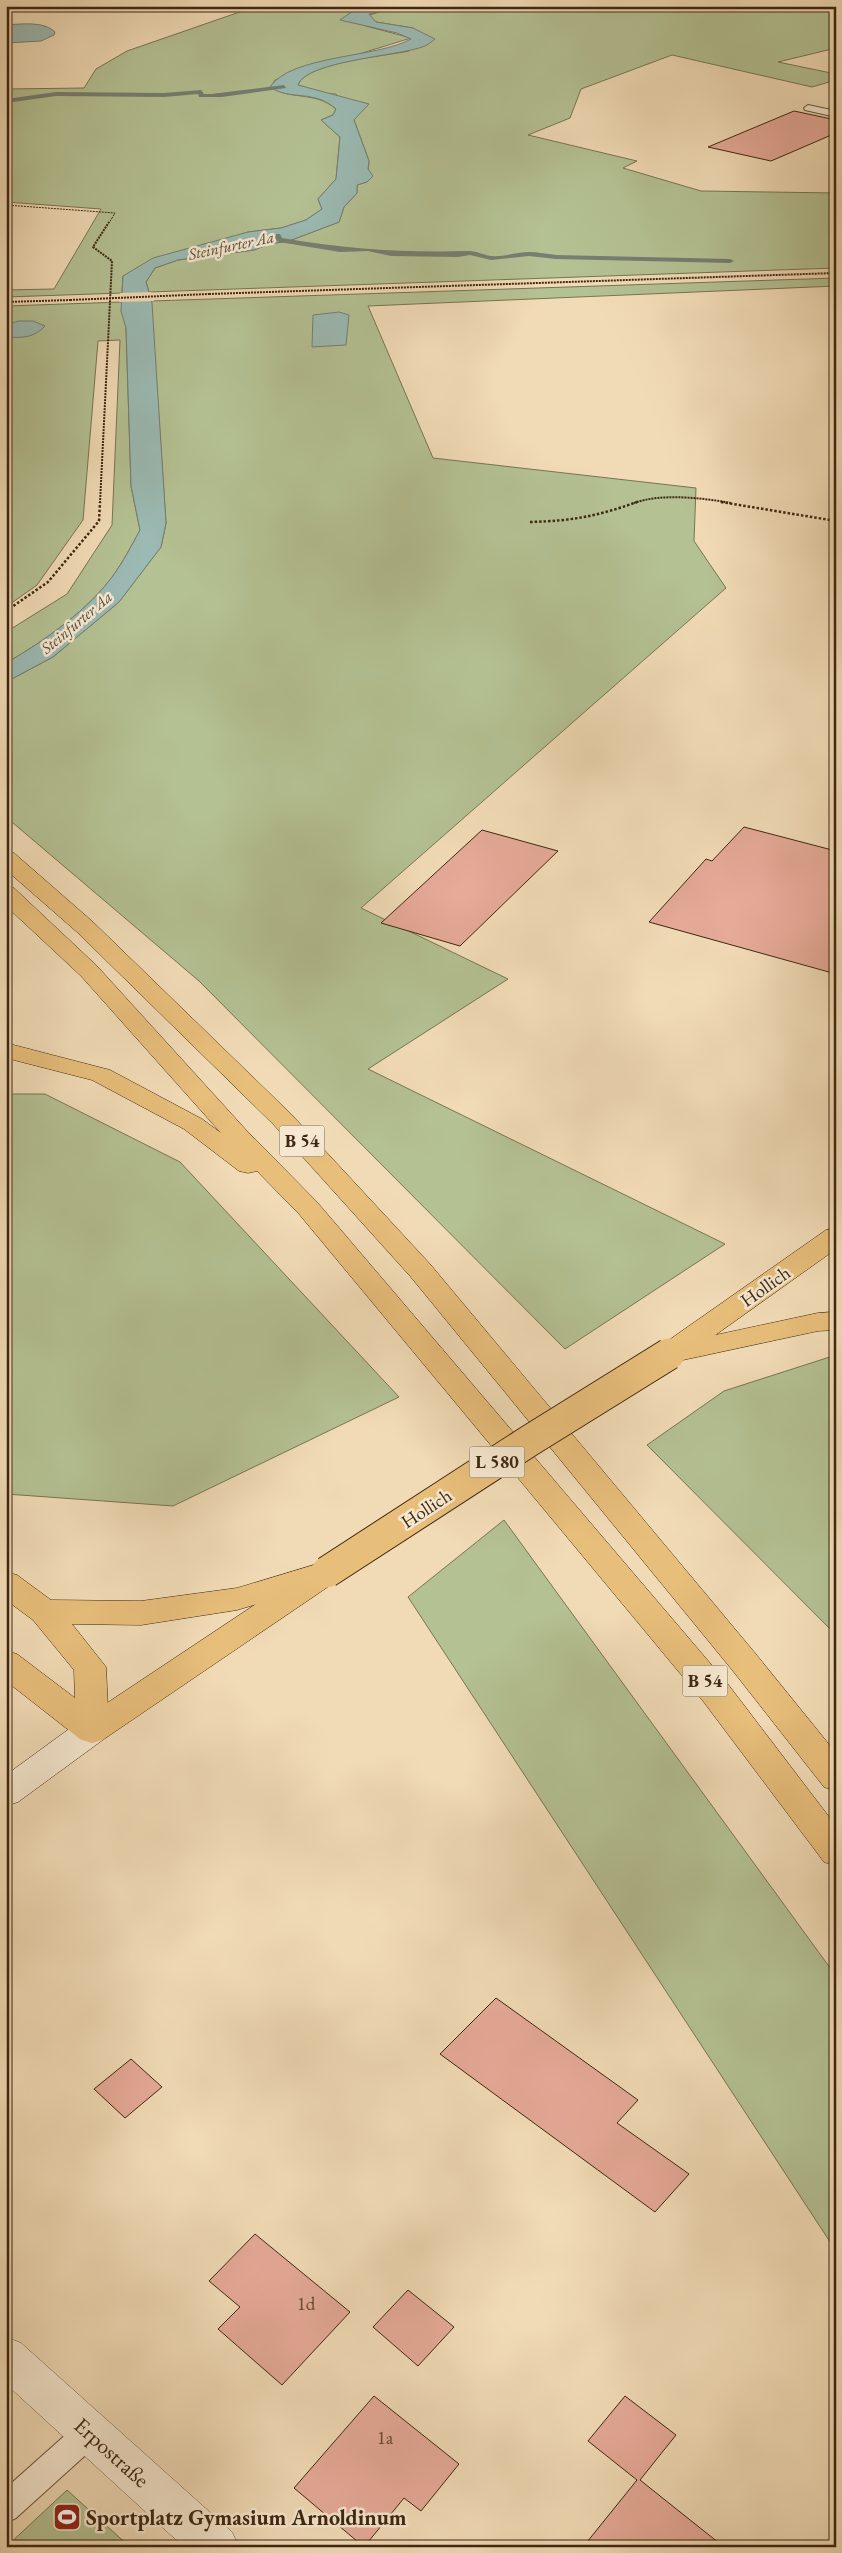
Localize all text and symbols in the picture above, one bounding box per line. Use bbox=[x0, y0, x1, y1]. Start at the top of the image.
water label: Steinfurter Aa bbox=[185, 226, 276, 265]
water label: Steinfurter Aa bbox=[35, 586, 116, 659]
road number: B 54 bbox=[280, 1126, 324, 1156]
street label: Hollich bbox=[735, 1260, 795, 1313]
road number: L 580 bbox=[470, 1446, 524, 1478]
street label: Hollich bbox=[396, 1483, 457, 1534]
road number: B 54 bbox=[682, 1665, 728, 1696]
house number: 1d bbox=[297, 2291, 316, 2316]
street label: Erpostraße bbox=[68, 2411, 156, 2494]
house number: 1a bbox=[377, 2425, 394, 2450]
sports icon: Sportplatz Gymasium Arnoldinum bbox=[52, 2502, 82, 2532]
place label: Sportplatz Gymasium Arnoldinum bbox=[86, 2503, 407, 2532]

